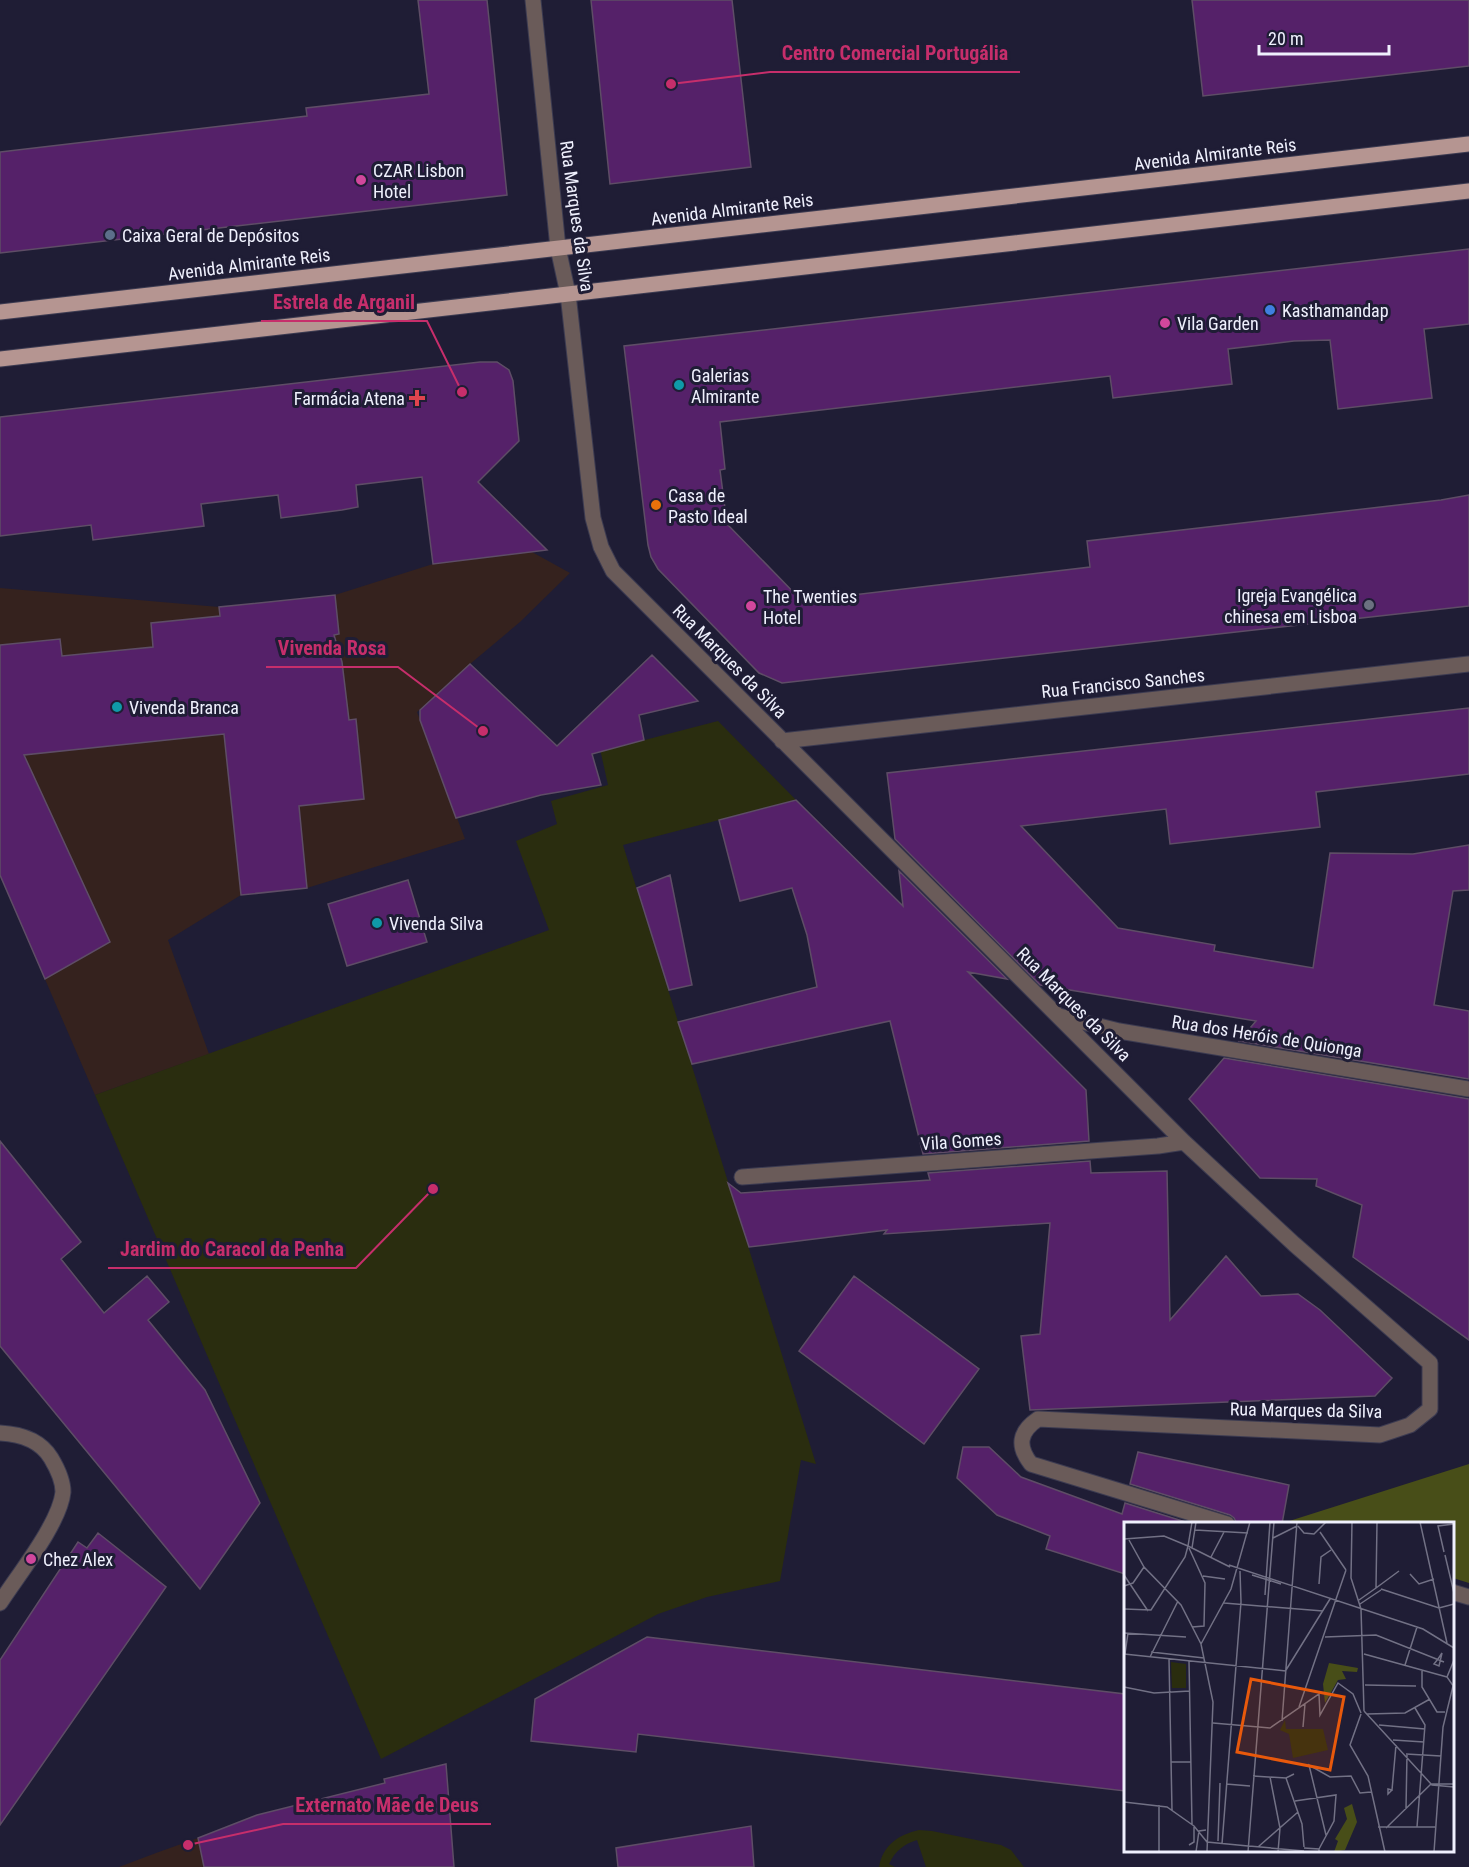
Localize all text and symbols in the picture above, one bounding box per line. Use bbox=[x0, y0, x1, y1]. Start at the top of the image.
scale bar bbox=[1259, 18, 1390, 56]
text: 20 m bbox=[1268, 28, 1303, 49]
callout: Centro Comercial Portugália bbox=[770, 34, 1020, 72]
text: Centro Comercial Portugália bbox=[782, 41, 1008, 65]
street label: Avenida Almirante Reis bbox=[1133, 134, 1297, 174]
street label: Rua Marques da Silva bbox=[556, 139, 598, 293]
place label: CZAR Lisbon Hotel bbox=[373, 160, 464, 202]
marker: CZAR Lisbon Hotel bbox=[354, 173, 368, 187]
street label: Avenida Almirante Reis bbox=[650, 189, 814, 229]
place label: Caixa Geral de Depósitos bbox=[122, 225, 300, 246]
marker: Caixa Geral de Depósitos bbox=[103, 228, 117, 242]
street label: Avenida Almirante Reis bbox=[167, 244, 331, 284]
callout: Estrela de Arganil bbox=[261, 283, 427, 321]
text: Estrela de Arganil bbox=[273, 290, 415, 314]
place label: Kasthamandap bbox=[1282, 300, 1389, 321]
marker: Kasthamandap bbox=[1263, 303, 1277, 317]
place label: Vila Garden bbox=[1177, 313, 1259, 334]
marker: Vila Garden bbox=[1158, 316, 1172, 330]
place label: Galerias Almirante bbox=[691, 365, 759, 407]
marker: Galerias Almirante bbox=[672, 378, 686, 392]
place label: Farmácia Atena bbox=[294, 388, 405, 409]
marker: Farmácia Atena bbox=[410, 391, 424, 405]
place label: Casa de Pasto Ideal bbox=[668, 485, 748, 527]
marker: Casa de Pasto Ideal bbox=[649, 498, 663, 512]
place label: Igreja Evangélica chinesa em Lisboa bbox=[1224, 585, 1357, 627]
place label: The Twenties Hotel bbox=[763, 586, 857, 628]
marker: Igreja Evangélica chinesa em Lisboa bbox=[1362, 598, 1376, 612]
marker: The Twenties Hotel bbox=[744, 599, 758, 613]
street label: Rua Marques da Silva bbox=[669, 600, 791, 722]
callout: Vivenda Rosa bbox=[266, 629, 398, 667]
text: Vivenda Rosa bbox=[278, 636, 386, 660]
street label: Rua Francisco Sanches bbox=[1040, 664, 1206, 702]
place label: Vivenda Branca bbox=[129, 697, 239, 718]
marker: Vivenda Branca bbox=[110, 700, 124, 714]
place label: Vivenda Silva bbox=[389, 913, 483, 934]
marker: Vivenda Silva bbox=[370, 916, 384, 930]
street label: Rua Marques da Silva bbox=[1013, 943, 1135, 1065]
street label: Rua dos Heróis de Quionga bbox=[1170, 1011, 1364, 1061]
street label: Vila Gomes bbox=[920, 1128, 1002, 1154]
callout: Jardim do Caracol da Penha bbox=[108, 1230, 356, 1268]
text: Jardim do Caracol da Penha bbox=[120, 1237, 344, 1261]
street label: Rua Marques da Silva bbox=[1230, 1398, 1382, 1422]
inset map bbox=[1124, 1522, 1454, 1852]
place label: Chez Alex bbox=[43, 1549, 113, 1570]
marker: Chez Alex bbox=[24, 1552, 38, 1566]
callout: Externato Mãe de Deus bbox=[283, 1786, 491, 1824]
text: Externato Mãe de Deus bbox=[295, 1793, 479, 1817]

